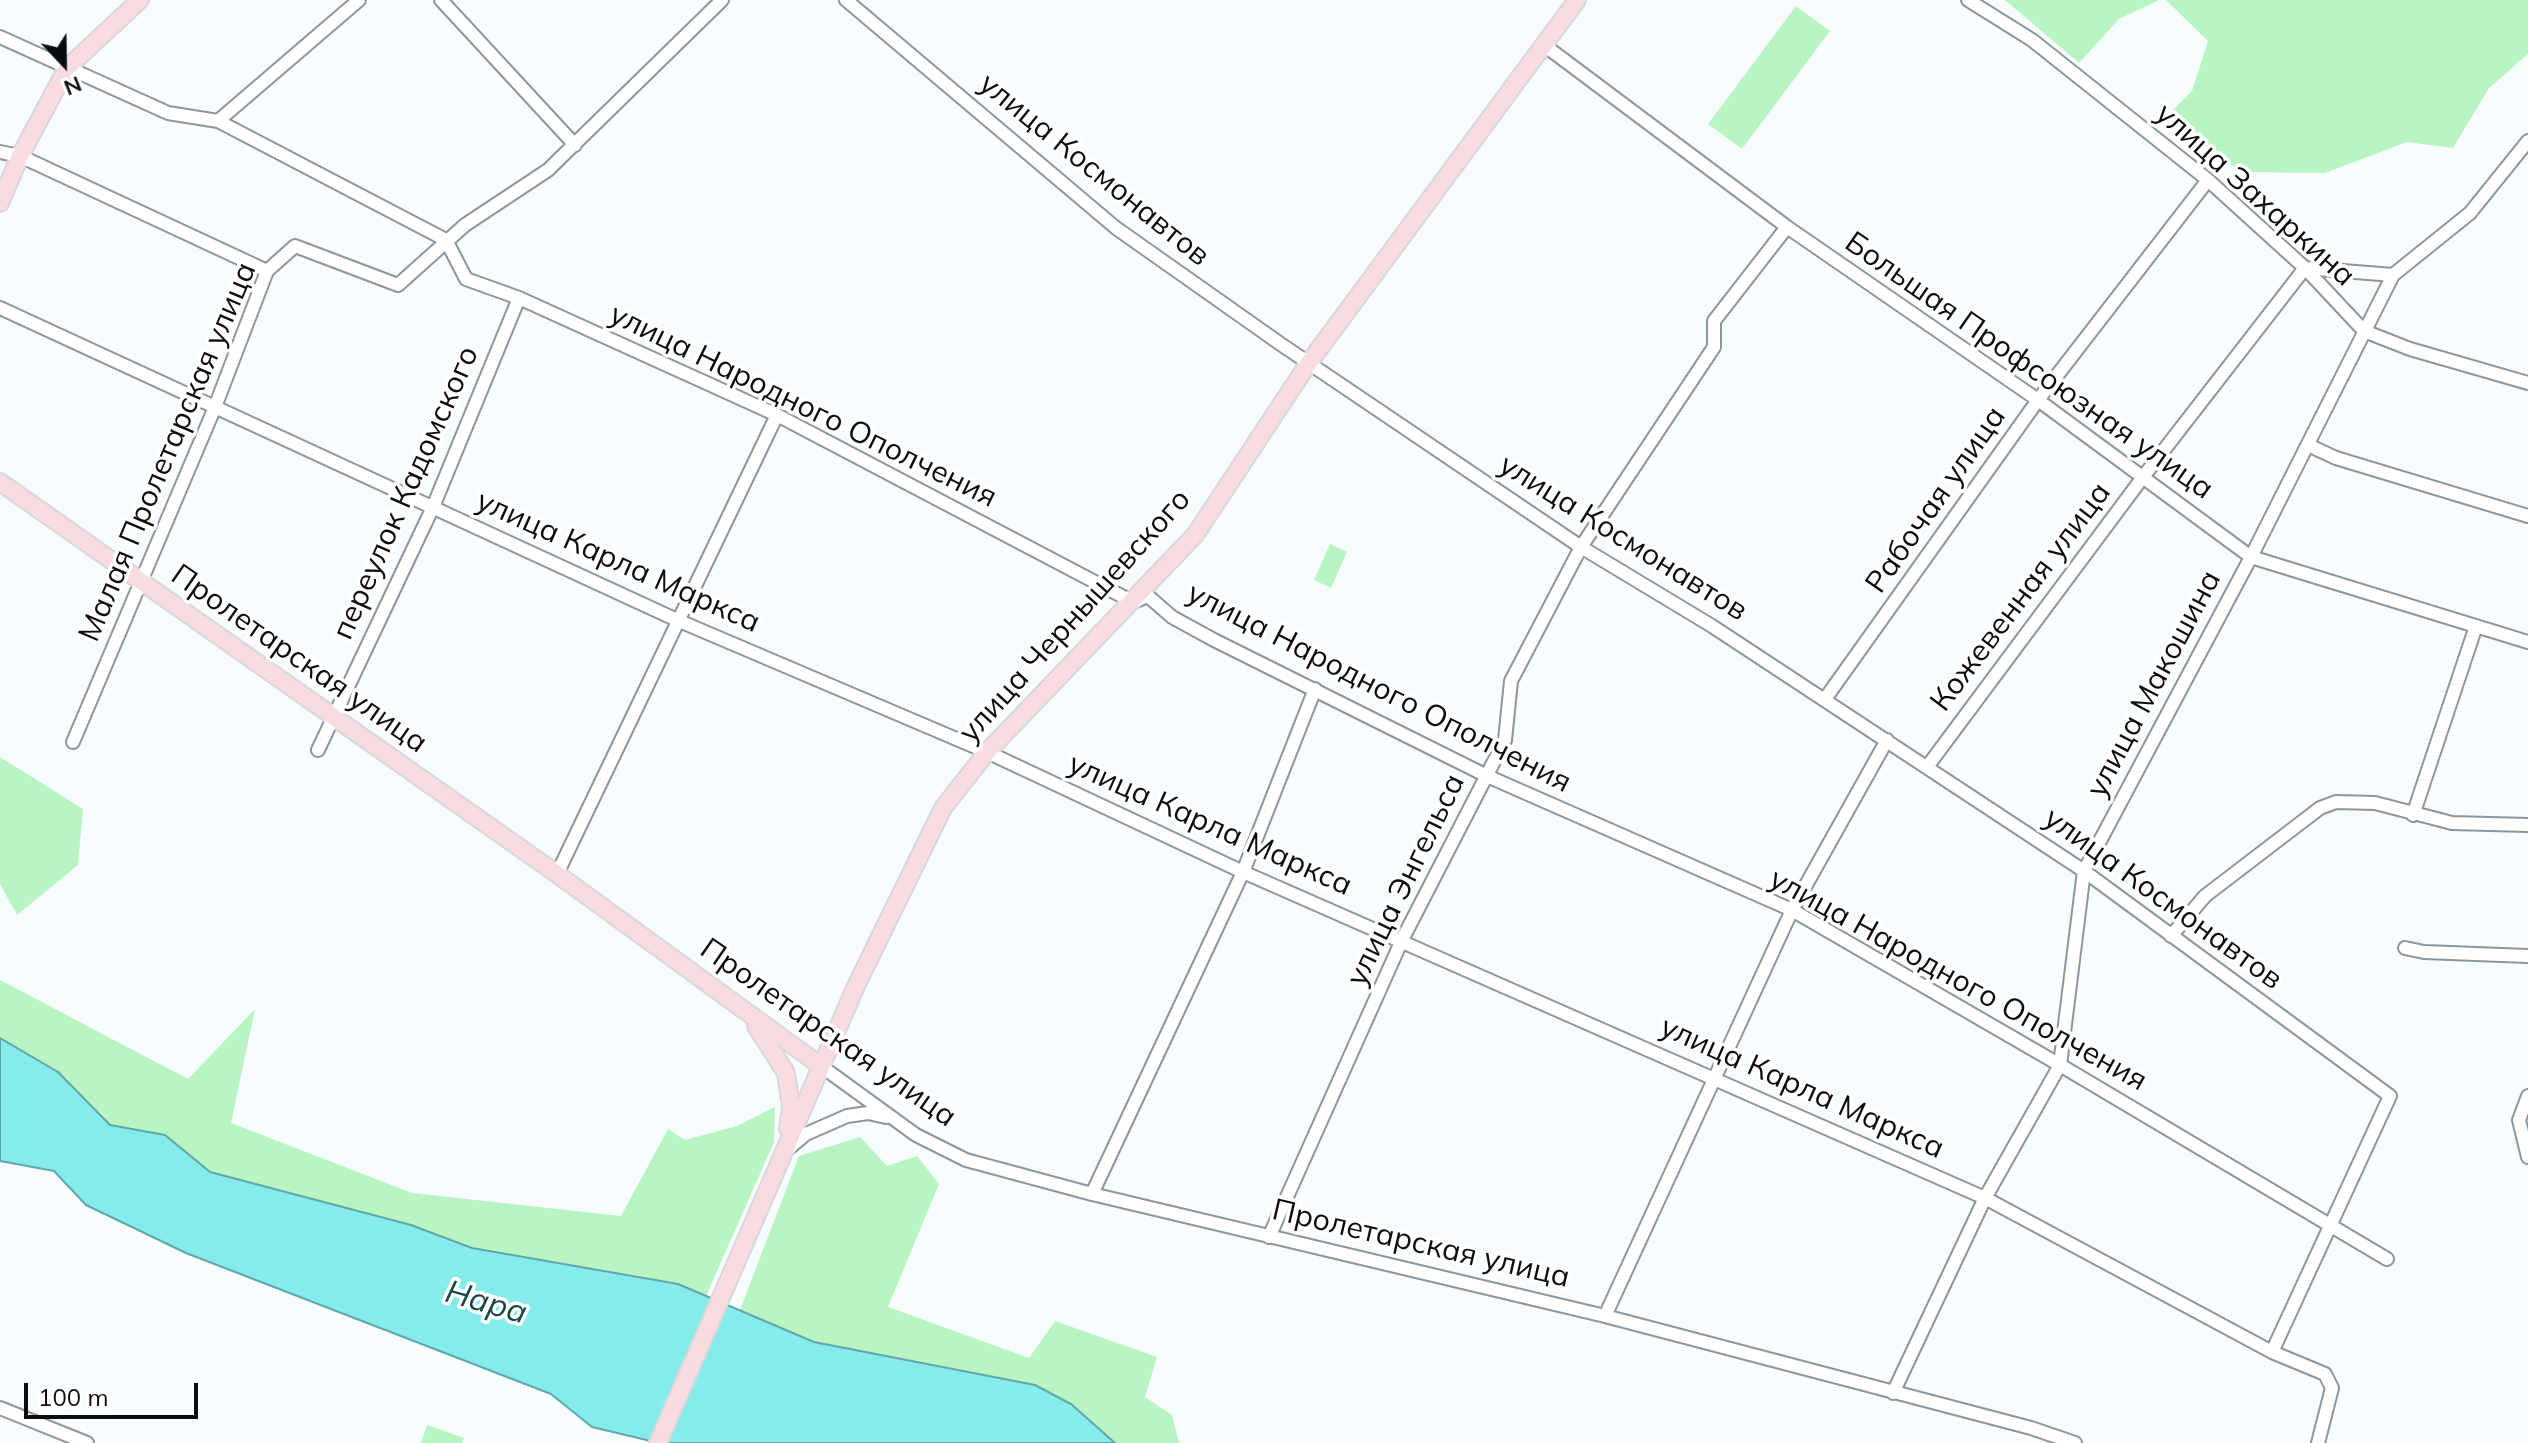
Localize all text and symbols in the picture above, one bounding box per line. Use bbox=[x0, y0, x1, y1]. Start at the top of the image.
north arrow bbox=[24, 24, 104, 104]
street label: улица Космонавтов bbox=[972, 66, 1216, 274]
text: N bbox=[60, 70, 86, 102]
street label: улица Захаркина bbox=[2148, 96, 2362, 294]
street label: Большая Профсоюзная улица bbox=[1838, 225, 2220, 507]
street label: Малая Пролетарская улица bbox=[72, 257, 264, 647]
street label: улица Народного Ополчения bbox=[604, 296, 1002, 516]
street label: переулок Кадомского bbox=[325, 341, 487, 645]
street label: Рабочая улица bbox=[1858, 400, 2014, 600]
street label: улица Космонавтов bbox=[1492, 447, 1754, 629]
street label: Кожевенная улица bbox=[1923, 476, 2119, 718]
street label: улица Чернышевского bbox=[952, 482, 1198, 750]
street label: улица Карла Маркса bbox=[470, 483, 766, 641]
street label: Пролетарская улица bbox=[164, 557, 434, 761]
street label: улица Макошина bbox=[2079, 565, 2229, 803]
street label: улица Народного Ополчения bbox=[1181, 575, 1577, 801]
street label: улица Карла Маркса bbox=[1062, 746, 1358, 904]
street label: улица Энгельса bbox=[1339, 768, 1473, 992]
street label: улица Космонавтов bbox=[2037, 800, 2289, 998]
street label: улица Народного Ополчения bbox=[1763, 861, 2153, 1099]
street label: Пролетарская улица bbox=[693, 931, 963, 1135]
street label: улица Карла Маркса bbox=[1654, 1009, 1950, 1167]
street label: Пролетарская улица bbox=[1269, 1192, 1573, 1296]
water label: Нара bbox=[441, 1273, 531, 1333]
scale bar bbox=[28, 1367, 202, 1417]
text: 100 m bbox=[38, 1382, 109, 1412]

